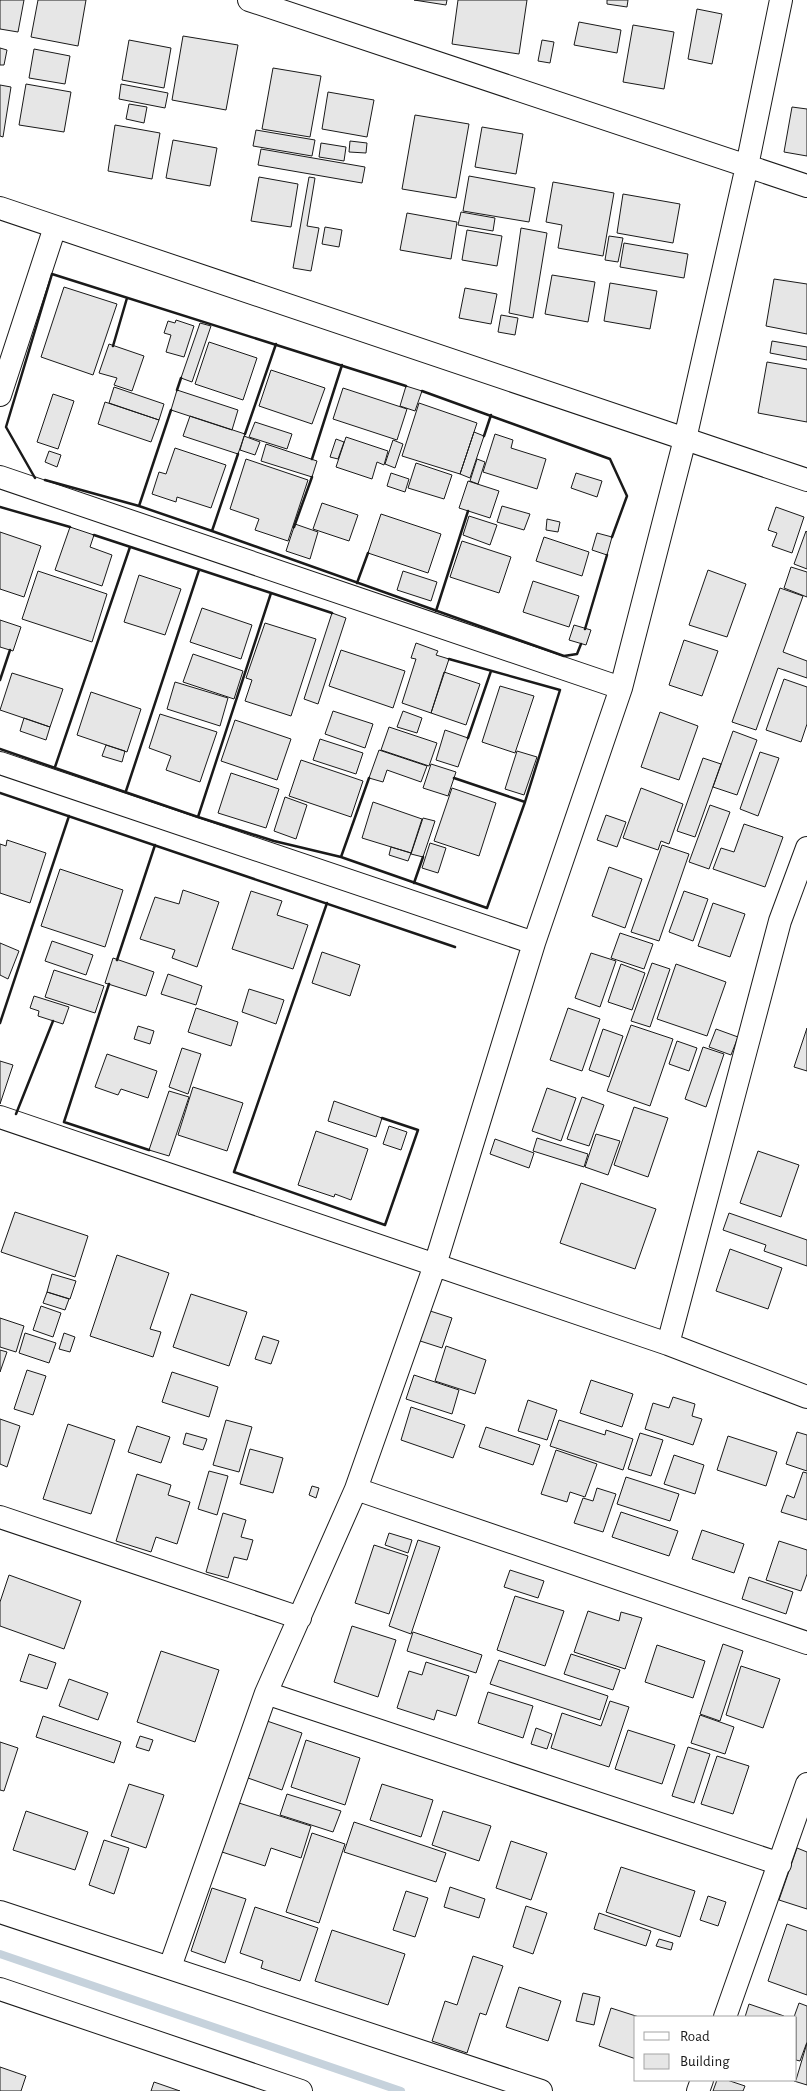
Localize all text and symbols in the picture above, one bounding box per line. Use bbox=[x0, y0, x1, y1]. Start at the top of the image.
legend bbox=[634, 2016, 797, 2081]
text: Road bbox=[680, 2029, 710, 2044]
text: Building bbox=[680, 2054, 730, 2069]

